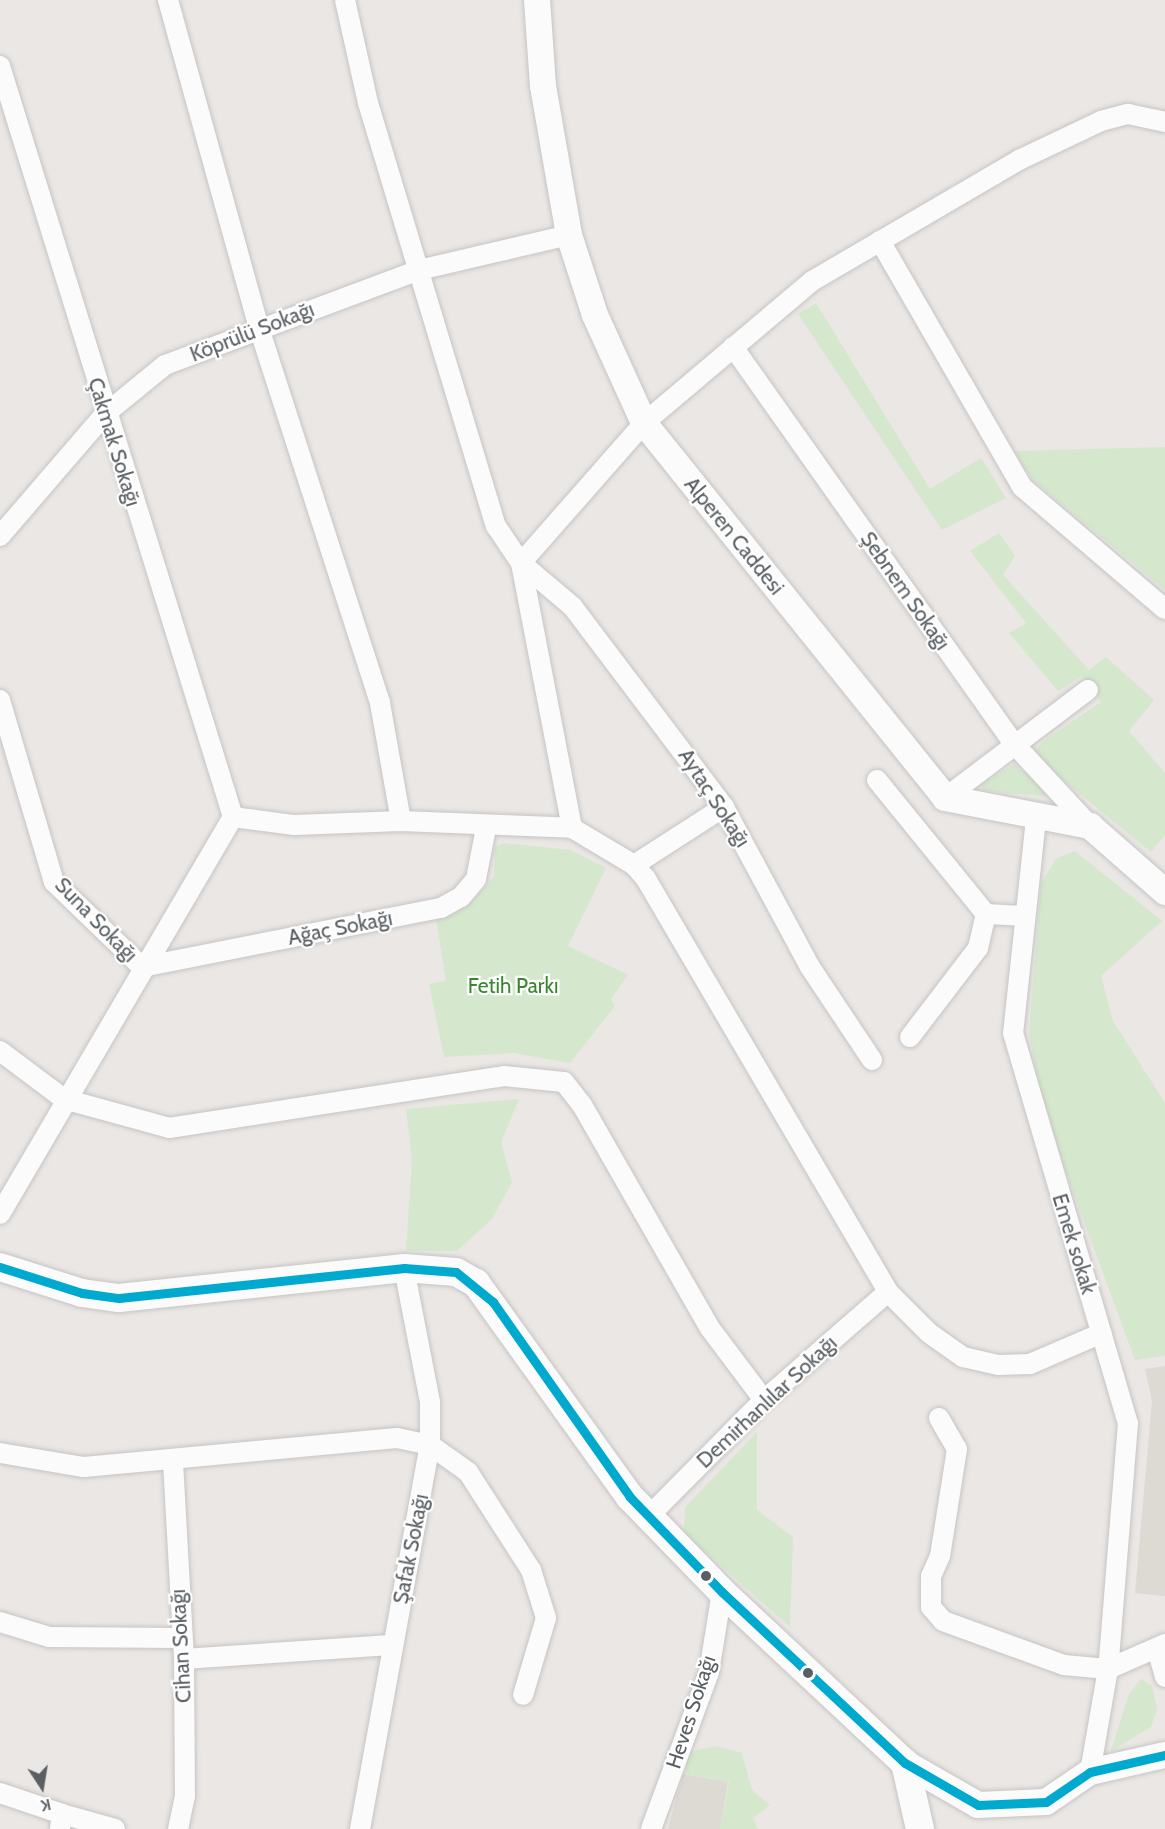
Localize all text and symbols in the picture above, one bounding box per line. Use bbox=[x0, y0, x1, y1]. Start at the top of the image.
street label: Köprülü Sokağı bbox=[186, 297, 318, 367]
street label: Çakmak Sokağı bbox=[82, 375, 146, 509]
street label: Alperen Caddesi bbox=[679, 472, 789, 600]
street label: Şebnem Sokağı bbox=[855, 527, 955, 655]
street label: Aytaç Sokağı bbox=[673, 744, 755, 852]
street label: Suna Sokağı bbox=[49, 872, 143, 968]
street label: Ağaç Sokağı bbox=[286, 906, 394, 950]
park label: Fetih Parkı bbox=[468, 973, 558, 999]
street label: Emek sokak bbox=[1047, 1191, 1101, 1297]
street label: Demirhanlılar Sokağı bbox=[692, 1331, 842, 1473]
street label: Şafak Sokağı bbox=[388, 1492, 434, 1606]
unlabelled marker bbox=[700, 1570, 712, 1582]
street label: Cihan Sokağı bbox=[165, 1588, 197, 1704]
street label: Heves Sokağı bbox=[661, 1652, 721, 1772]
unlabelled marker bbox=[802, 1667, 814, 1679]
north arrow bbox=[12, 1757, 72, 1817]
text: K bbox=[39, 1795, 53, 1815]

